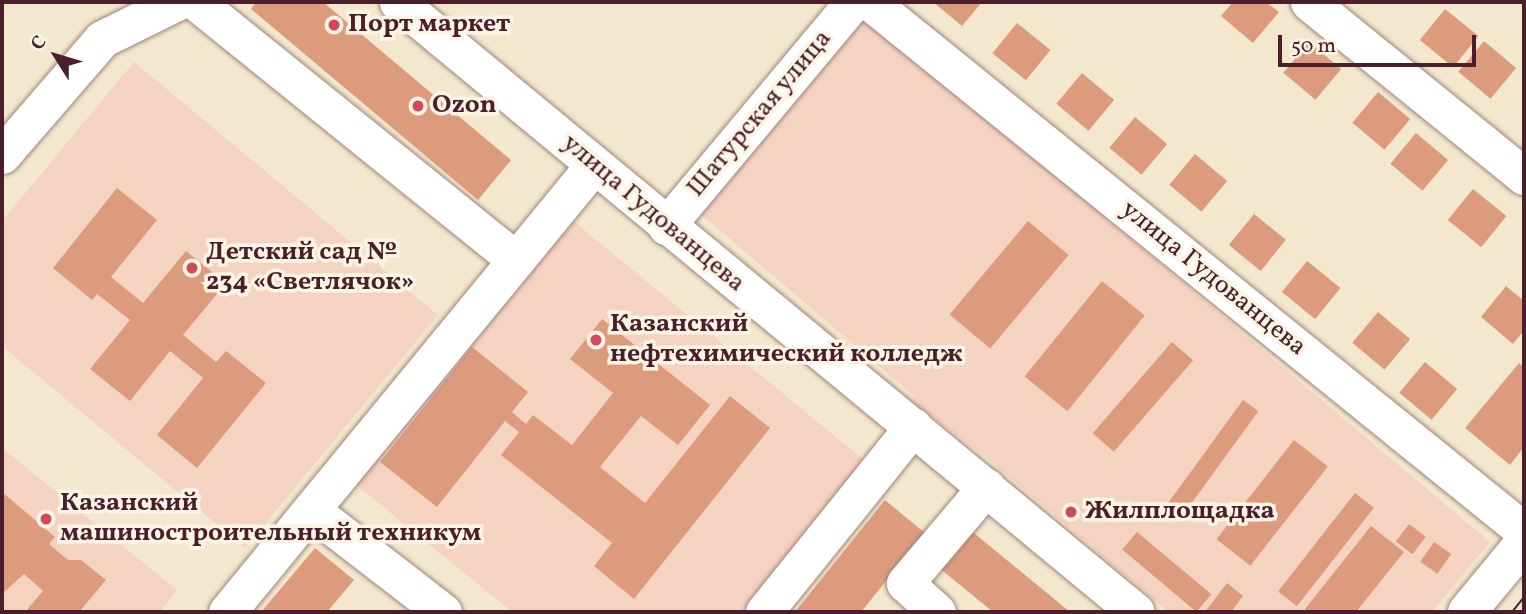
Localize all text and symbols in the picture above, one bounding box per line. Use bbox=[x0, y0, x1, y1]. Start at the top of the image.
place label: Порт маркет bbox=[348, 9, 510, 41]
marker: Порт маркет bbox=[326, 17, 342, 33]
north arrow bbox=[21, 21, 91, 91]
scale bar bbox=[1281, 21, 1479, 65]
street label: Шатурская улица bbox=[681, 24, 839, 204]
text: С bbox=[25, 31, 53, 56]
text: 50 m bbox=[1291, 32, 1336, 61]
place label: Ozon bbox=[432, 90, 497, 122]
marker: Ozon bbox=[410, 98, 426, 114]
street label: улица Гудованцева bbox=[555, 128, 751, 300]
street label: улица Гудованцева bbox=[1114, 195, 1312, 363]
place label: Детский сад № 234 «Светлячок» bbox=[206, 237, 414, 298]
marker: Детский сад № 234 «Светлячок» bbox=[184, 260, 200, 276]
place label: Казанский нефтехимический колледж bbox=[610, 309, 963, 370]
marker: Казанский нефтехимический колледж bbox=[588, 332, 604, 348]
place label: Казанский машиностроительный техникум bbox=[60, 488, 482, 550]
place label: Жилплощадка bbox=[1085, 496, 1275, 528]
marker: Жилплощадка bbox=[1063, 504, 1079, 520]
marker: Казанский машиностроительный техникум bbox=[38, 511, 54, 527]

